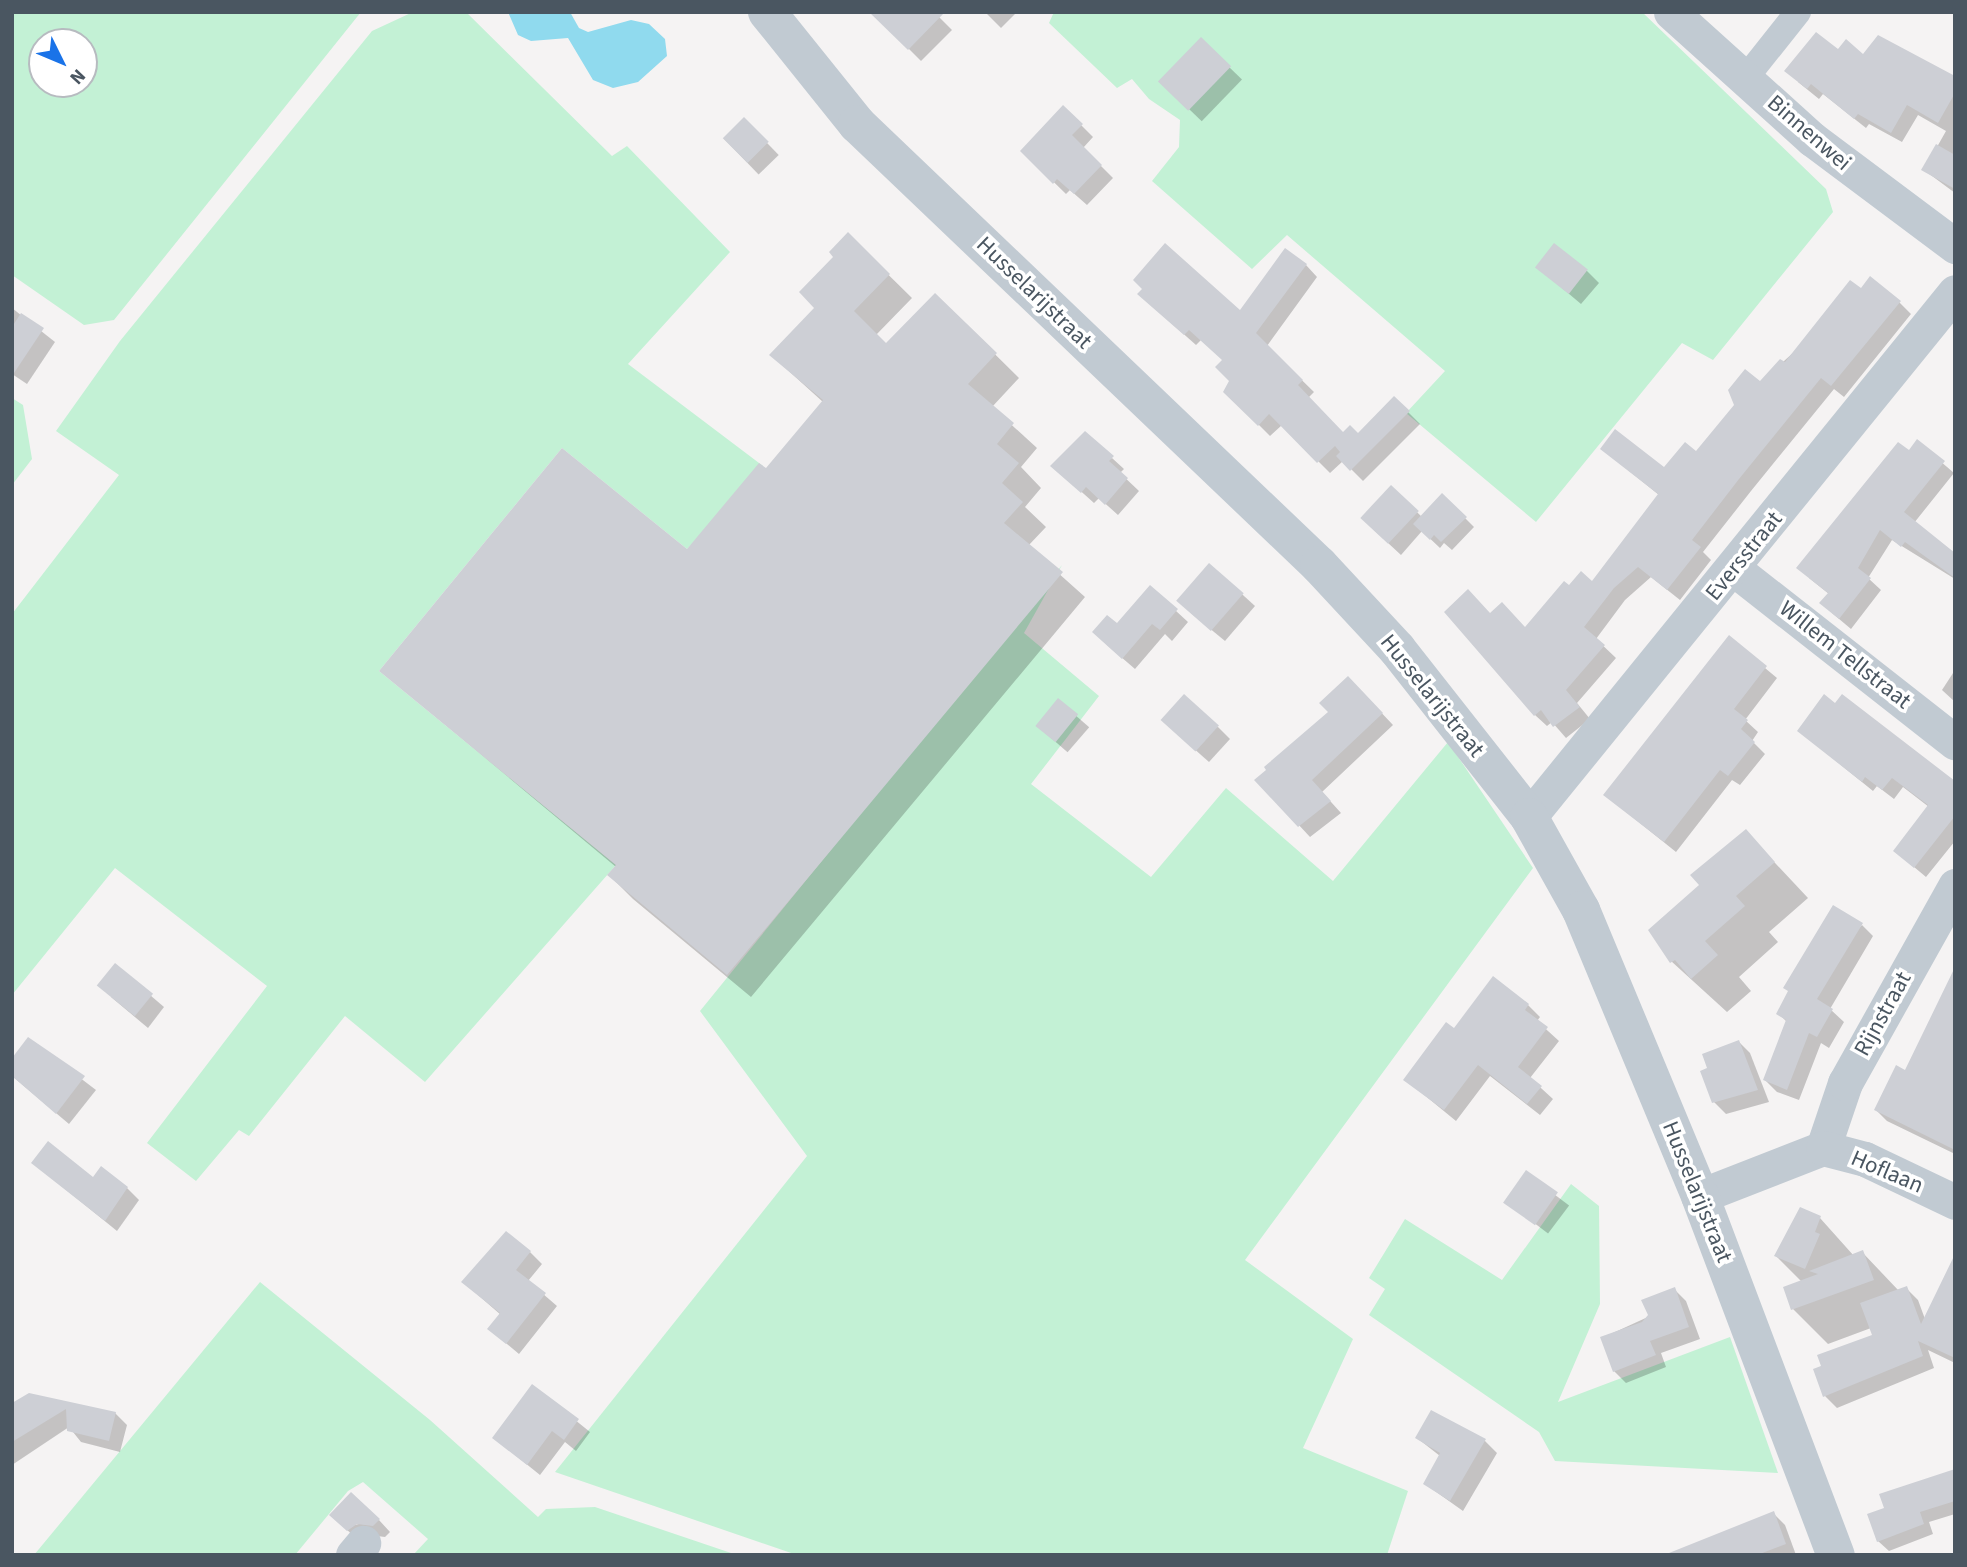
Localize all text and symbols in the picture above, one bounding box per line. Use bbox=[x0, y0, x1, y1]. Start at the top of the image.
north arrow bbox=[28, 28, 98, 98]
text: N bbox=[63, 62, 91, 90]
street label: Binnenwei bbox=[1762, 89, 1856, 177]
street label: Husselarijstraat bbox=[970, 231, 1098, 355]
street label: Eversstraat bbox=[1700, 506, 1788, 606]
street label: Willem Tellstraat bbox=[1774, 595, 1916, 715]
street label: Husselarijstraat bbox=[1374, 629, 1490, 763]
street label: Rijnstraat bbox=[1849, 967, 1917, 1061]
street label: Husselarijstraat bbox=[1656, 1117, 1738, 1267]
street label: Hoflaan bbox=[1847, 1144, 1927, 1200]

